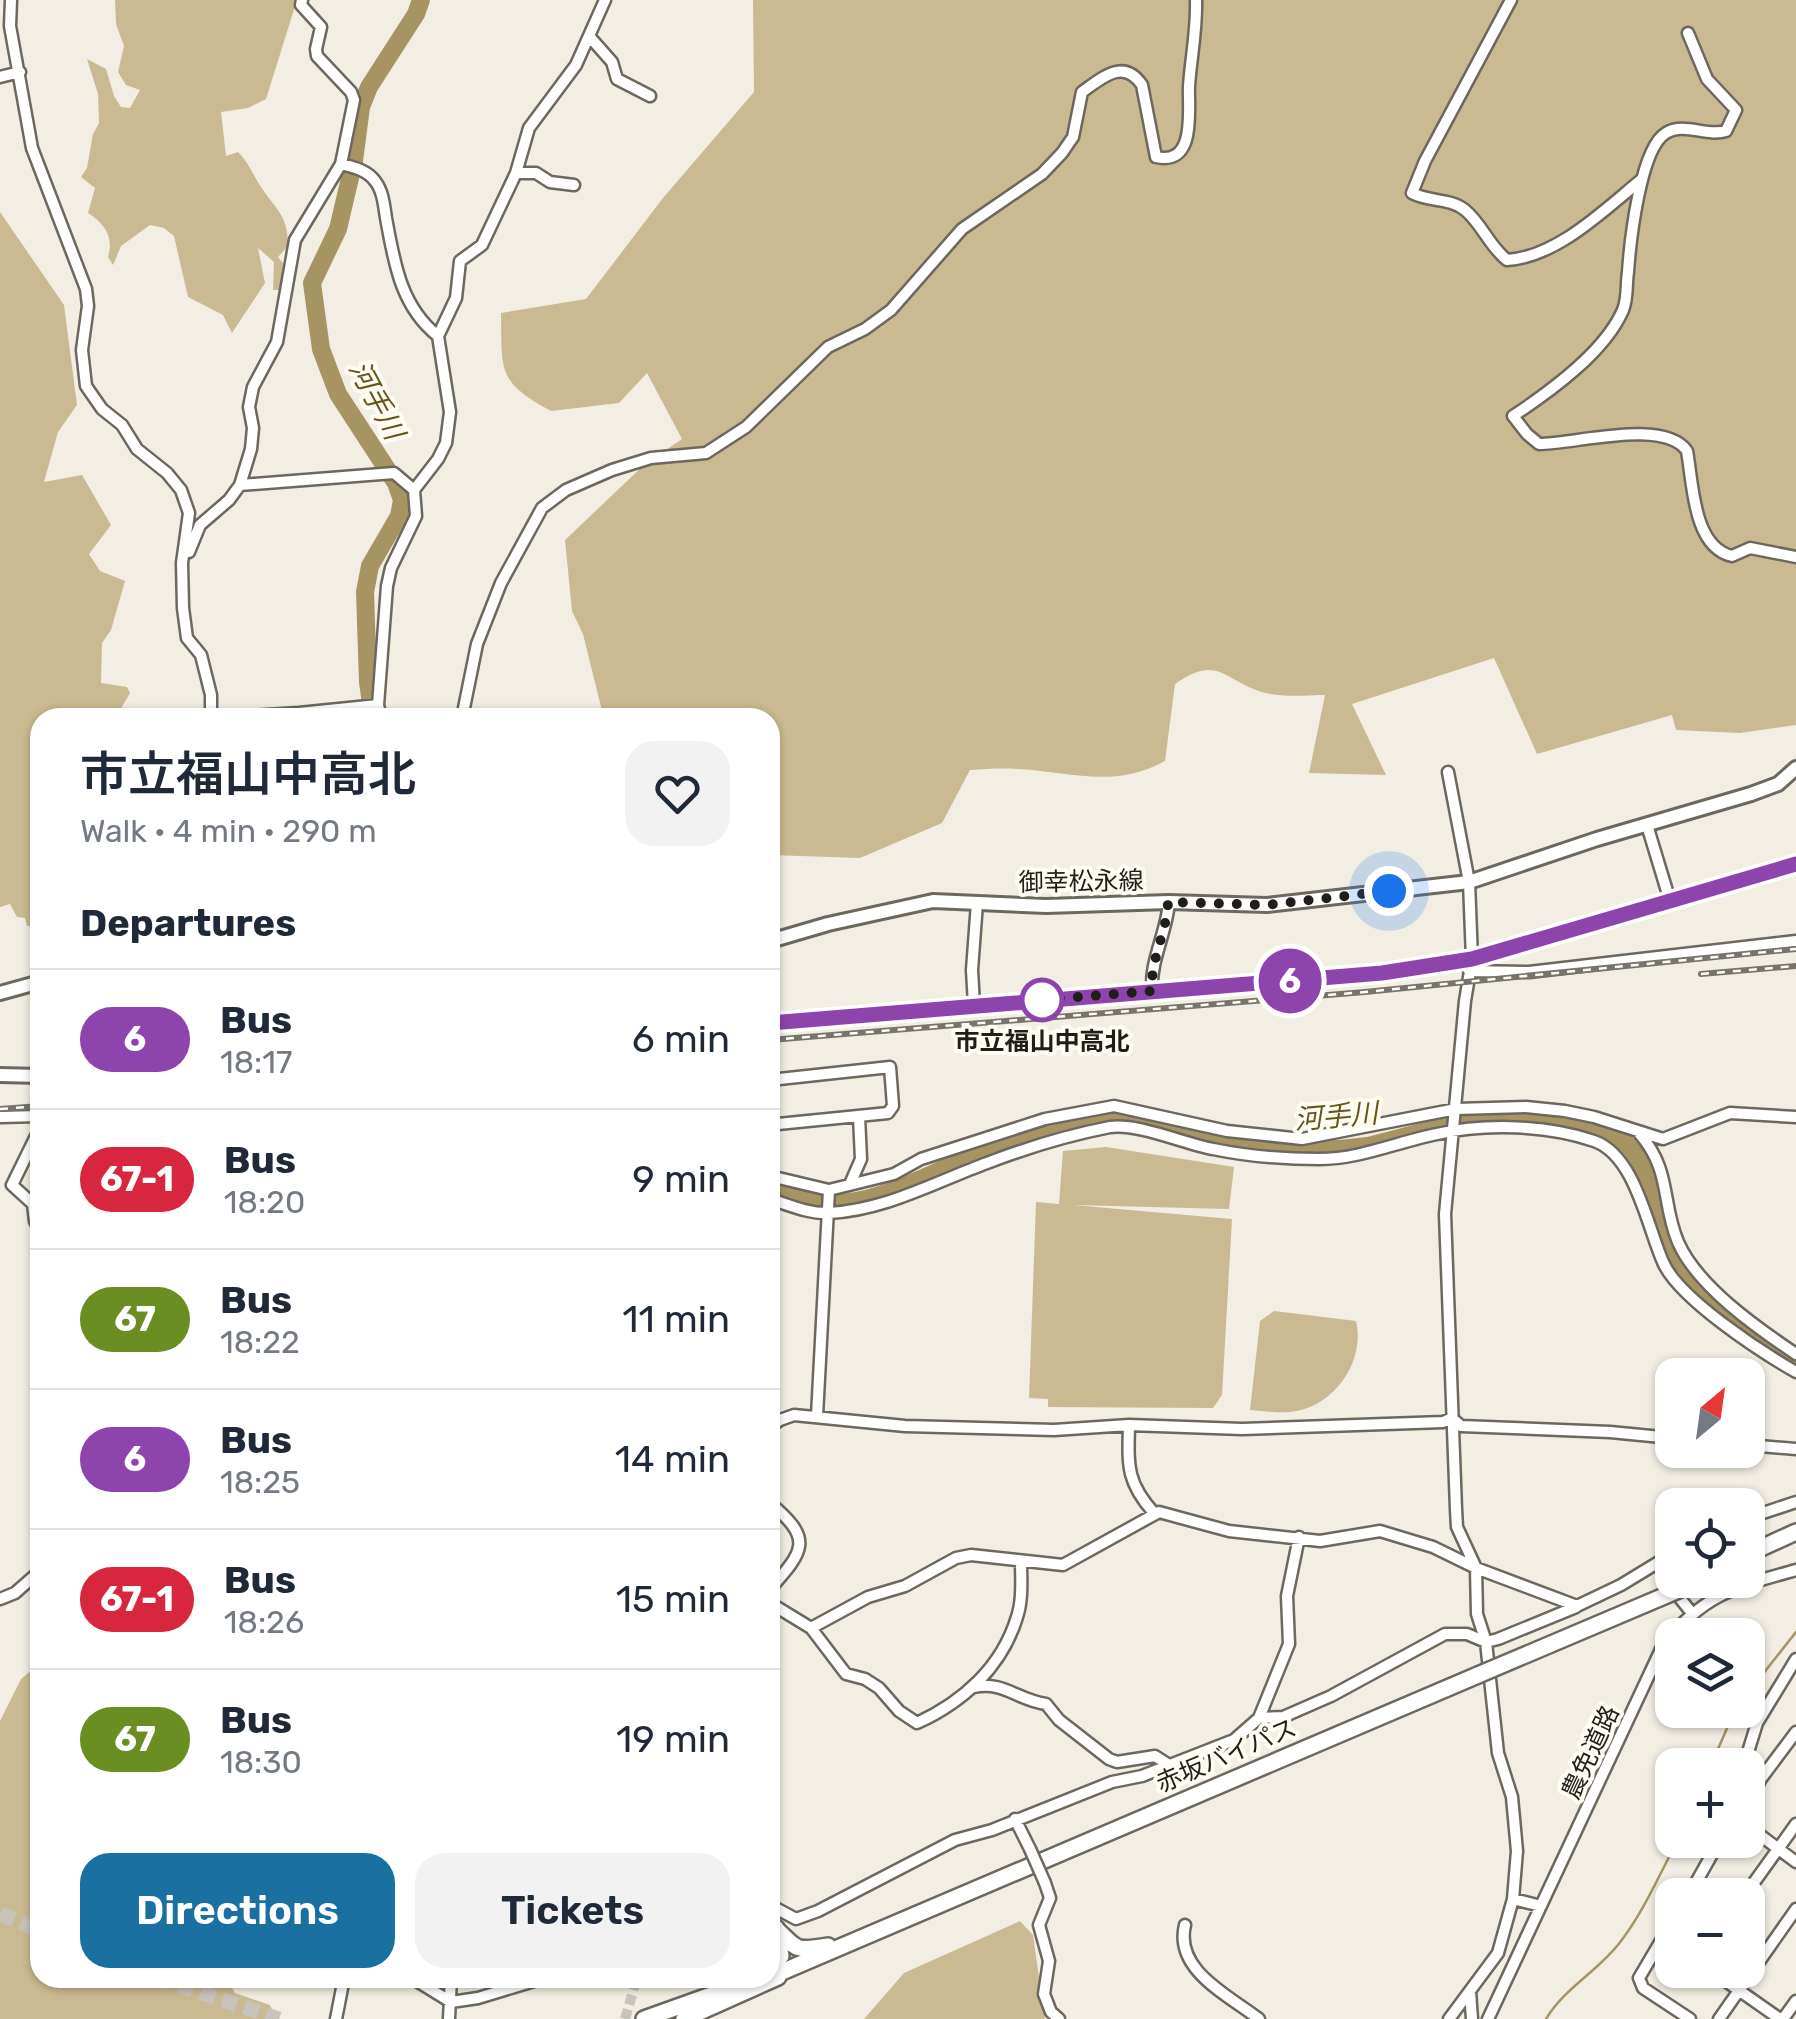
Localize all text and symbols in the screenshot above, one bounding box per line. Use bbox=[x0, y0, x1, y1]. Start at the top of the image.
water label: 河手川 bbox=[342, 355, 412, 448]
button: heart bbox=[625, 741, 730, 846]
text: 市立福山中高北 bbox=[80, 746, 416, 803]
text: Walk · 4 min · 290 m bbox=[80, 812, 377, 850]
street label: 御幸松永線 bbox=[1018, 866, 1144, 897]
your location bbox=[1364, 866, 1414, 916]
text: Departures bbox=[80, 900, 296, 946]
line badge: 6 bbox=[1258, 948, 1322, 1014]
text: 6 bbox=[1279, 960, 1301, 1002]
marker: 市立福山中高北 bbox=[1021, 979, 1063, 1021]
text: Bus bbox=[220, 997, 292, 1043]
text: 6 min bbox=[632, 1016, 730, 1062]
text: 6 bbox=[124, 1018, 146, 1060]
place label: 市立福山中高北 bbox=[954, 1027, 1130, 1056]
text: 18:17 bbox=[220, 1043, 292, 1081]
water label: 河手川 bbox=[1293, 1096, 1382, 1137]
text: Bus bbox=[224, 1137, 296, 1183]
text: 9 min bbox=[632, 1156, 730, 1202]
text: 67-1 bbox=[100, 1158, 174, 1200]
text: 18:20 bbox=[224, 1183, 305, 1221]
text: Bus bbox=[220, 1277, 292, 1323]
text: 11 min bbox=[622, 1296, 730, 1342]
text: 67 bbox=[114, 1298, 156, 1340]
text: 18:22 bbox=[220, 1323, 300, 1361]
north arrow bbox=[1655, 1358, 1765, 1468]
map controls bbox=[1655, 1358, 1765, 1988]
text: Bus bbox=[220, 1417, 292, 1463]
text: 14 min bbox=[615, 1436, 730, 1482]
text: 6 bbox=[124, 1438, 146, 1480]
text: 18:25 bbox=[220, 1463, 300, 1501]
button: locate bbox=[1655, 1488, 1765, 1598]
text: Bus bbox=[224, 1557, 296, 1603]
text: 15 min bbox=[616, 1576, 730, 1622]
text: 67-1 bbox=[100, 1578, 174, 1620]
text: 18:26 bbox=[224, 1603, 304, 1641]
button: layers bbox=[1655, 1618, 1765, 1728]
text: Bus bbox=[220, 1697, 292, 1743]
street label: 農免道路 bbox=[1556, 1701, 1625, 1804]
street label: 赤坂バイパス bbox=[1152, 1713, 1301, 1798]
text: 19 min bbox=[616, 1716, 730, 1762]
text: 67 bbox=[114, 1718, 156, 1760]
text: 18:30 bbox=[220, 1743, 302, 1781]
button: + bbox=[1655, 1748, 1765, 1858]
button: Directions bbox=[80, 1853, 395, 1968]
button: Tickets bbox=[415, 1853, 730, 1968]
button: − bbox=[1655, 1878, 1765, 1988]

